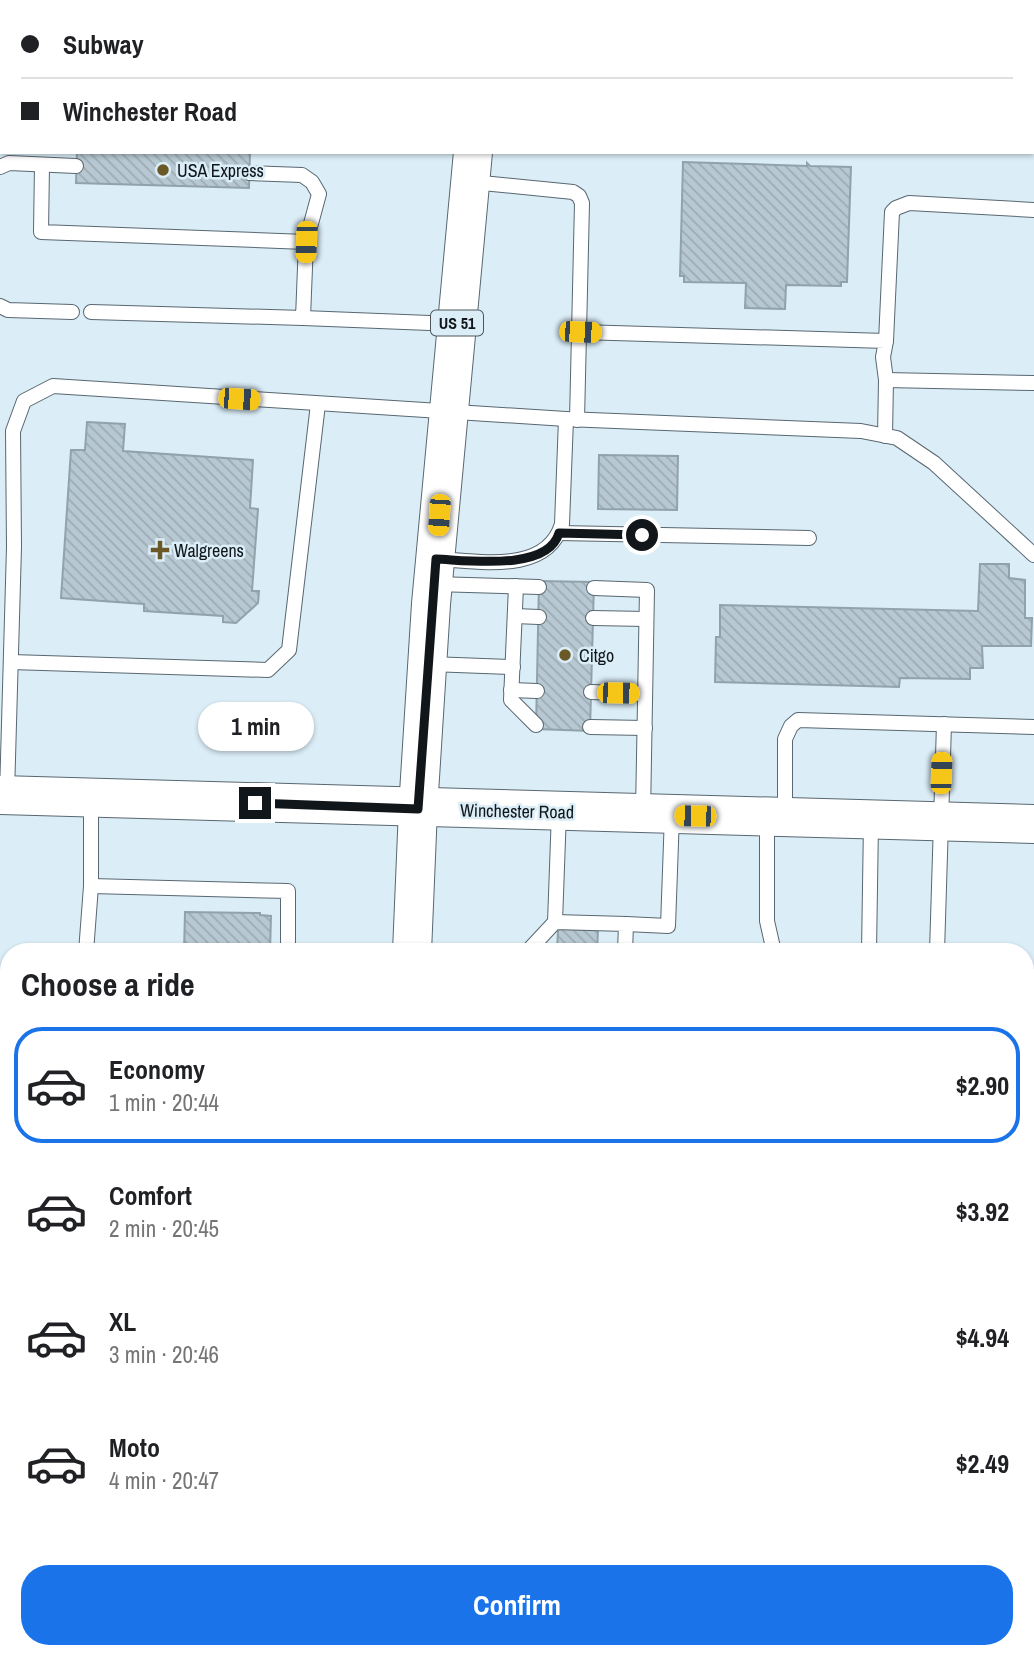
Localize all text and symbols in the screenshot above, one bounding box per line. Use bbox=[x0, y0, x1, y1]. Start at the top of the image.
text: Subway bbox=[63, 27, 144, 62]
text: Winchester Road bbox=[63, 94, 237, 129]
place label: USA Express bbox=[177, 158, 264, 183]
marker: USA Express bbox=[155, 162, 171, 178]
car bbox=[295, 221, 318, 263]
road number: US 51 bbox=[431, 310, 483, 336]
car bbox=[559, 321, 602, 343]
car bbox=[218, 387, 261, 411]
car bbox=[428, 493, 451, 537]
route start bbox=[626, 519, 658, 551]
place label: Walgreens bbox=[174, 538, 244, 563]
marker: Walgreens bbox=[152, 542, 168, 558]
place label: Citgo bbox=[579, 643, 614, 668]
marker: Citgo bbox=[557, 647, 573, 663]
car bbox=[597, 682, 640, 704]
callout: 1 min bbox=[197, 702, 313, 750]
text: 1 min bbox=[231, 711, 281, 742]
car bbox=[930, 752, 953, 794]
route end bbox=[239, 787, 271, 819]
street label: Winchester Road bbox=[460, 798, 574, 824]
car bbox=[674, 805, 717, 827]
text: Choose a ride bbox=[21, 963, 195, 1006]
text: Economy bbox=[109, 1052, 205, 1087]
icon: car bbox=[25, 1054, 88, 1117]
text: $2.90 bbox=[956, 1068, 1009, 1103]
text: 1 min · 20:44 bbox=[109, 1087, 219, 1118]
text: Comfort bbox=[109, 1178, 192, 1213]
icon: car bbox=[25, 1180, 88, 1243]
text: $3.92 bbox=[956, 1194, 1009, 1229]
text: 2 min · 20:45 bbox=[109, 1213, 219, 1244]
text: XL bbox=[109, 1304, 136, 1339]
icon: car bbox=[25, 1306, 88, 1369]
text: $4.94 bbox=[956, 1320, 1009, 1355]
text: 3 min · 20:46 bbox=[109, 1339, 219, 1370]
text: Moto bbox=[109, 1430, 160, 1465]
icon: car bbox=[25, 1432, 88, 1495]
text: $2.49 bbox=[956, 1446, 1009, 1481]
text: 4 min · 20:47 bbox=[109, 1465, 219, 1496]
button: Confirm bbox=[21, 1565, 1013, 1645]

